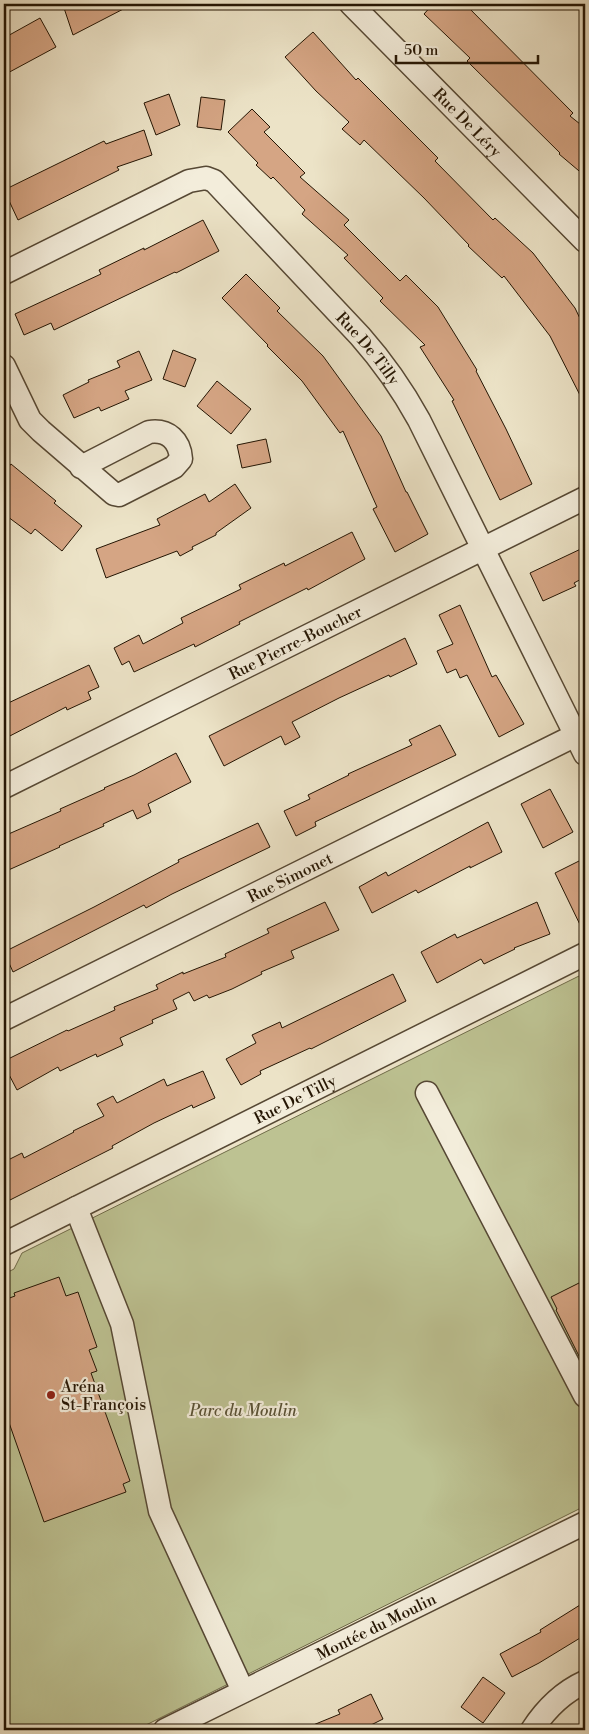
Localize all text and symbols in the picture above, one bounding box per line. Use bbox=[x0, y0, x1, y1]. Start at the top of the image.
scale bar bbox=[396, 32, 539, 64]
text: 50 m bbox=[404, 41, 438, 60]
street label: Rue De Léry bbox=[428, 84, 506, 162]
street label: Rue De Tilly bbox=[331, 308, 404, 389]
street label: Rue Pierre-Boucher bbox=[226, 602, 365, 685]
street label: Rue Simonet bbox=[244, 848, 336, 908]
street label: Rue De Tilly bbox=[251, 1071, 340, 1129]
place label: Aréna St-François bbox=[60, 1377, 146, 1415]
marker: Aréna St-François bbox=[45, 1389, 57, 1401]
park label: Parc du Moulin bbox=[188, 1401, 298, 1421]
street label: Montée du Moulin bbox=[313, 1589, 440, 1665]

